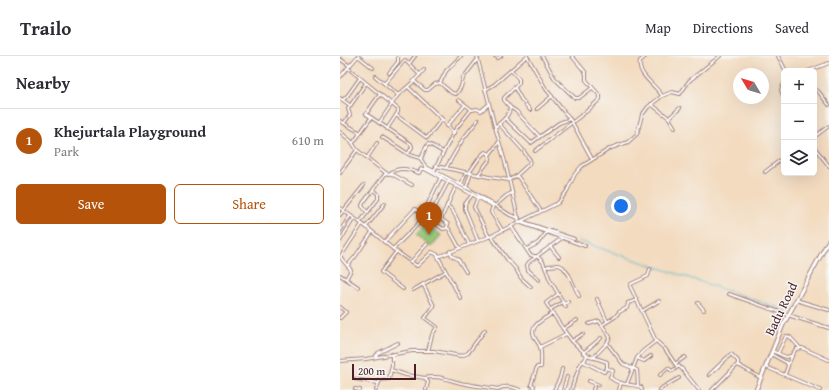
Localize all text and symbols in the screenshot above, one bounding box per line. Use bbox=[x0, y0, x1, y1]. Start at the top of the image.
text: Trailo bbox=[20, 14, 71, 42]
text: Map bbox=[645, 18, 671, 38]
text: Directions bbox=[693, 18, 753, 38]
text: Saved bbox=[775, 18, 809, 38]
north arrow bbox=[733, 68, 769, 104]
map controls bbox=[781, 68, 817, 176]
button: + bbox=[781, 68, 817, 104]
text: Nearby bbox=[16, 70, 70, 95]
button: − bbox=[781, 104, 817, 140]
text: Khejurtala Playground bbox=[54, 121, 206, 142]
text: 1 bbox=[26, 131, 32, 150]
text: 610 m bbox=[292, 131, 324, 150]
button: layers bbox=[781, 140, 817, 176]
text: Park bbox=[54, 142, 79, 161]
button: Save bbox=[16, 184, 166, 224]
button: Share bbox=[174, 184, 324, 224]
your location bbox=[611, 196, 631, 216]
pin: 1 bbox=[416, 202, 442, 235]
street label: Badu Road bbox=[760, 279, 802, 339]
scale bar bbox=[352, 362, 416, 381]
text: 200 m bbox=[358, 363, 385, 379]

